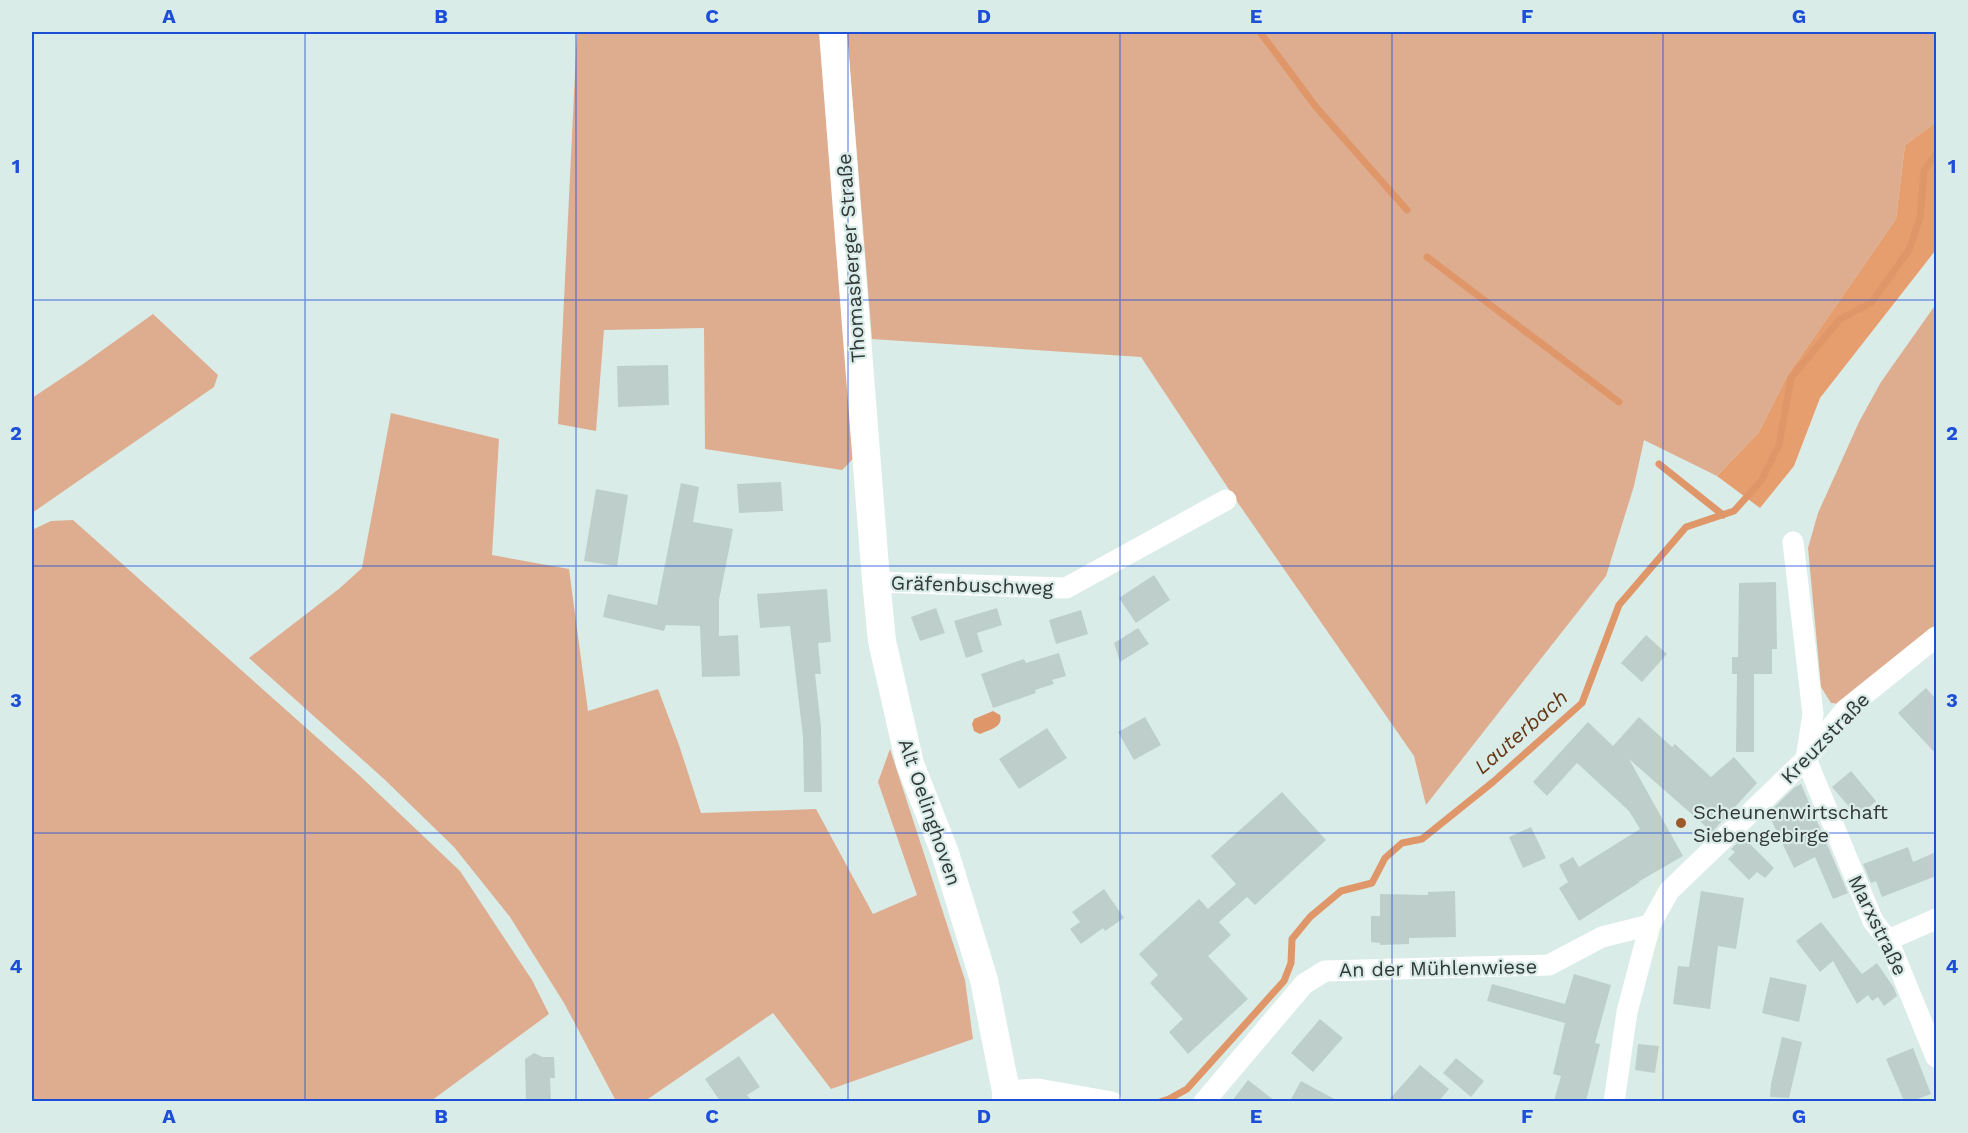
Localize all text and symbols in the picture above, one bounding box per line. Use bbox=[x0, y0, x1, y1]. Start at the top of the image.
text: A bbox=[162, 4, 176, 28]
text: B bbox=[434, 4, 448, 28]
text: C bbox=[705, 4, 719, 28]
text: D bbox=[977, 4, 991, 28]
text: E bbox=[1250, 4, 1262, 28]
text: F bbox=[1521, 4, 1533, 28]
text: G bbox=[1792, 4, 1806, 28]
street label: Thomasberger Straße bbox=[832, 153, 870, 363]
text: 1 bbox=[12, 154, 20, 178]
text: 1 bbox=[1948, 154, 1956, 178]
text: 2 bbox=[10, 421, 22, 445]
text: 2 bbox=[1946, 421, 1958, 445]
street label: Gräfenbuschweg bbox=[890, 570, 1054, 600]
water label: Lauterbach bbox=[1469, 684, 1573, 779]
street label: Kreuzstraße bbox=[1776, 687, 1874, 789]
text: 3 bbox=[10, 688, 22, 712]
text: 3 bbox=[1946, 688, 1958, 712]
street label: Alt Oelinghoven bbox=[894, 735, 966, 889]
place label: Scheunenwirtschaft Siebengebirge bbox=[1693, 800, 1889, 847]
marker: Scheunenwirtschaft Siebengebirge bbox=[1674, 816, 1688, 830]
street label: Marxstraße bbox=[1843, 871, 1913, 979]
text: 4 bbox=[10, 954, 23, 978]
street label: An der Mühlenwiese bbox=[1339, 954, 1537, 982]
text: 4 bbox=[1946, 954, 1959, 978]
text: A bbox=[162, 1104, 176, 1128]
text: B bbox=[434, 1104, 448, 1128]
text: C bbox=[705, 1104, 719, 1128]
text: D bbox=[977, 1104, 991, 1128]
text: E bbox=[1250, 1104, 1262, 1128]
text: F bbox=[1521, 1104, 1533, 1128]
text: G bbox=[1792, 1104, 1806, 1128]

